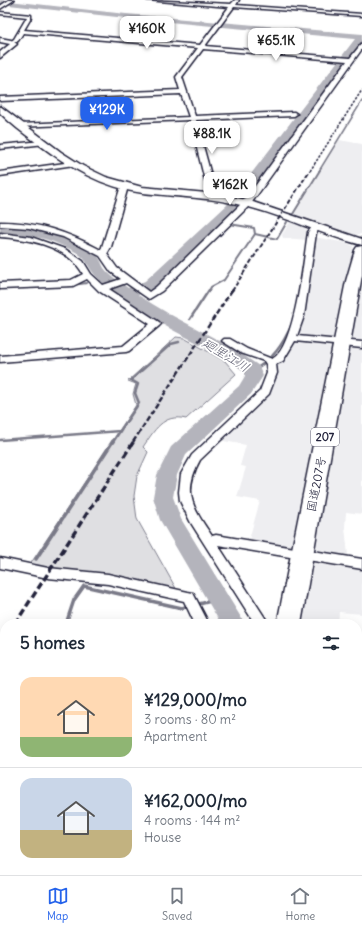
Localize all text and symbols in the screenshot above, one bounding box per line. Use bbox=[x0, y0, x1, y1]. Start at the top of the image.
pin: ¥160K bbox=[119, 16, 175, 50]
text: ¥160K bbox=[129, 20, 165, 37]
pin: ¥65.1K bbox=[243, 28, 309, 62]
text: ¥65.1K bbox=[257, 32, 295, 49]
pin: ¥129K bbox=[79, 97, 135, 131]
text: ¥129K bbox=[89, 101, 125, 118]
pin: ¥88.1K bbox=[179, 121, 245, 155]
text: ¥88.1K bbox=[193, 125, 231, 142]
pin: ¥162K bbox=[202, 172, 258, 206]
text: ¥162K bbox=[212, 176, 248, 193]
water label: 廻里江川 bbox=[199, 334, 253, 376]
road number: 207 bbox=[311, 428, 339, 446]
street label: 国道207号 bbox=[303, 455, 329, 513]
text: 5 homes bbox=[20, 632, 85, 654]
icon: filters bbox=[320, 632, 342, 654]
text: ¥129,000/mo bbox=[144, 689, 247, 711]
icon: home bbox=[52, 693, 100, 741]
text: 3 rooms · 80 m² bbox=[144, 711, 236, 728]
text: Apartment bbox=[144, 728, 207, 745]
text: ¥162,000/mo bbox=[144, 790, 247, 812]
icon: home bbox=[52, 794, 100, 842]
text: 4 rooms · 144 m² bbox=[144, 812, 240, 829]
text: House bbox=[144, 829, 181, 846]
tab: Map bbox=[47, 885, 69, 923]
tab: Saved bbox=[162, 885, 192, 923]
tab: Home bbox=[286, 885, 315, 923]

